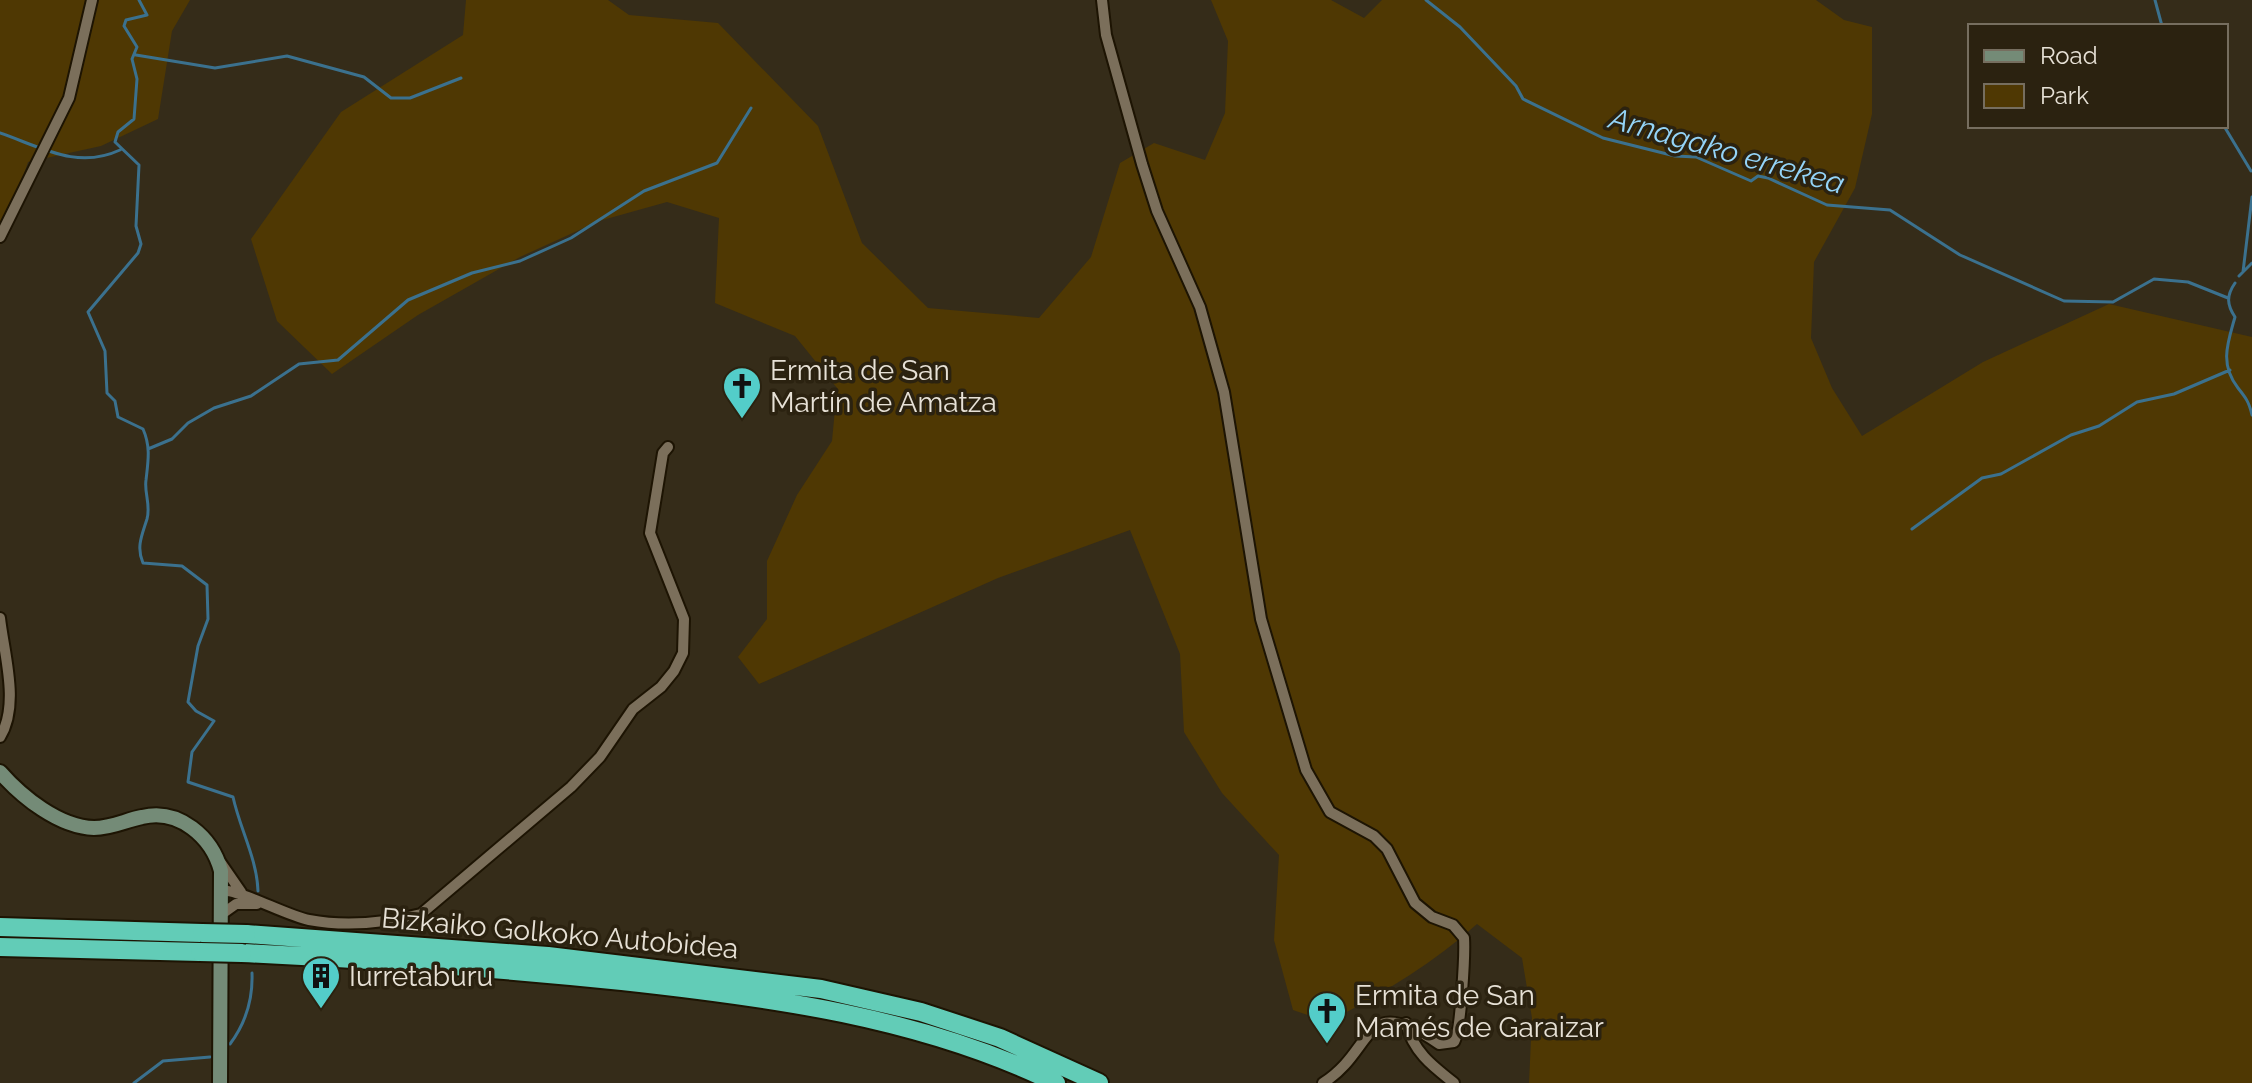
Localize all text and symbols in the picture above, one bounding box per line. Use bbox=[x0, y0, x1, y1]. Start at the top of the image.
legend bbox=[1968, 24, 2228, 128]
text: Road bbox=[2040, 41, 2098, 70]
text: Park bbox=[2040, 81, 2089, 110]
water label: Arnagako errekea bbox=[1604, 100, 1849, 201]
place label: Ermita de San Martín de Amatza bbox=[770, 354, 997, 419]
church icon: Ermita de San Martín de Amatza bbox=[721, 365, 763, 420]
street label: Bizkaiko Golkoko Autobidea bbox=[380, 901, 740, 966]
building icon: Iurretaburu bbox=[300, 955, 342, 1010]
place label: Iurretaburu bbox=[349, 960, 493, 993]
place label: Ermita de San Mamés de Garaizar bbox=[1355, 979, 1604, 1044]
church icon: Ermita de San Mamés de Garaizar bbox=[1306, 990, 1348, 1045]

